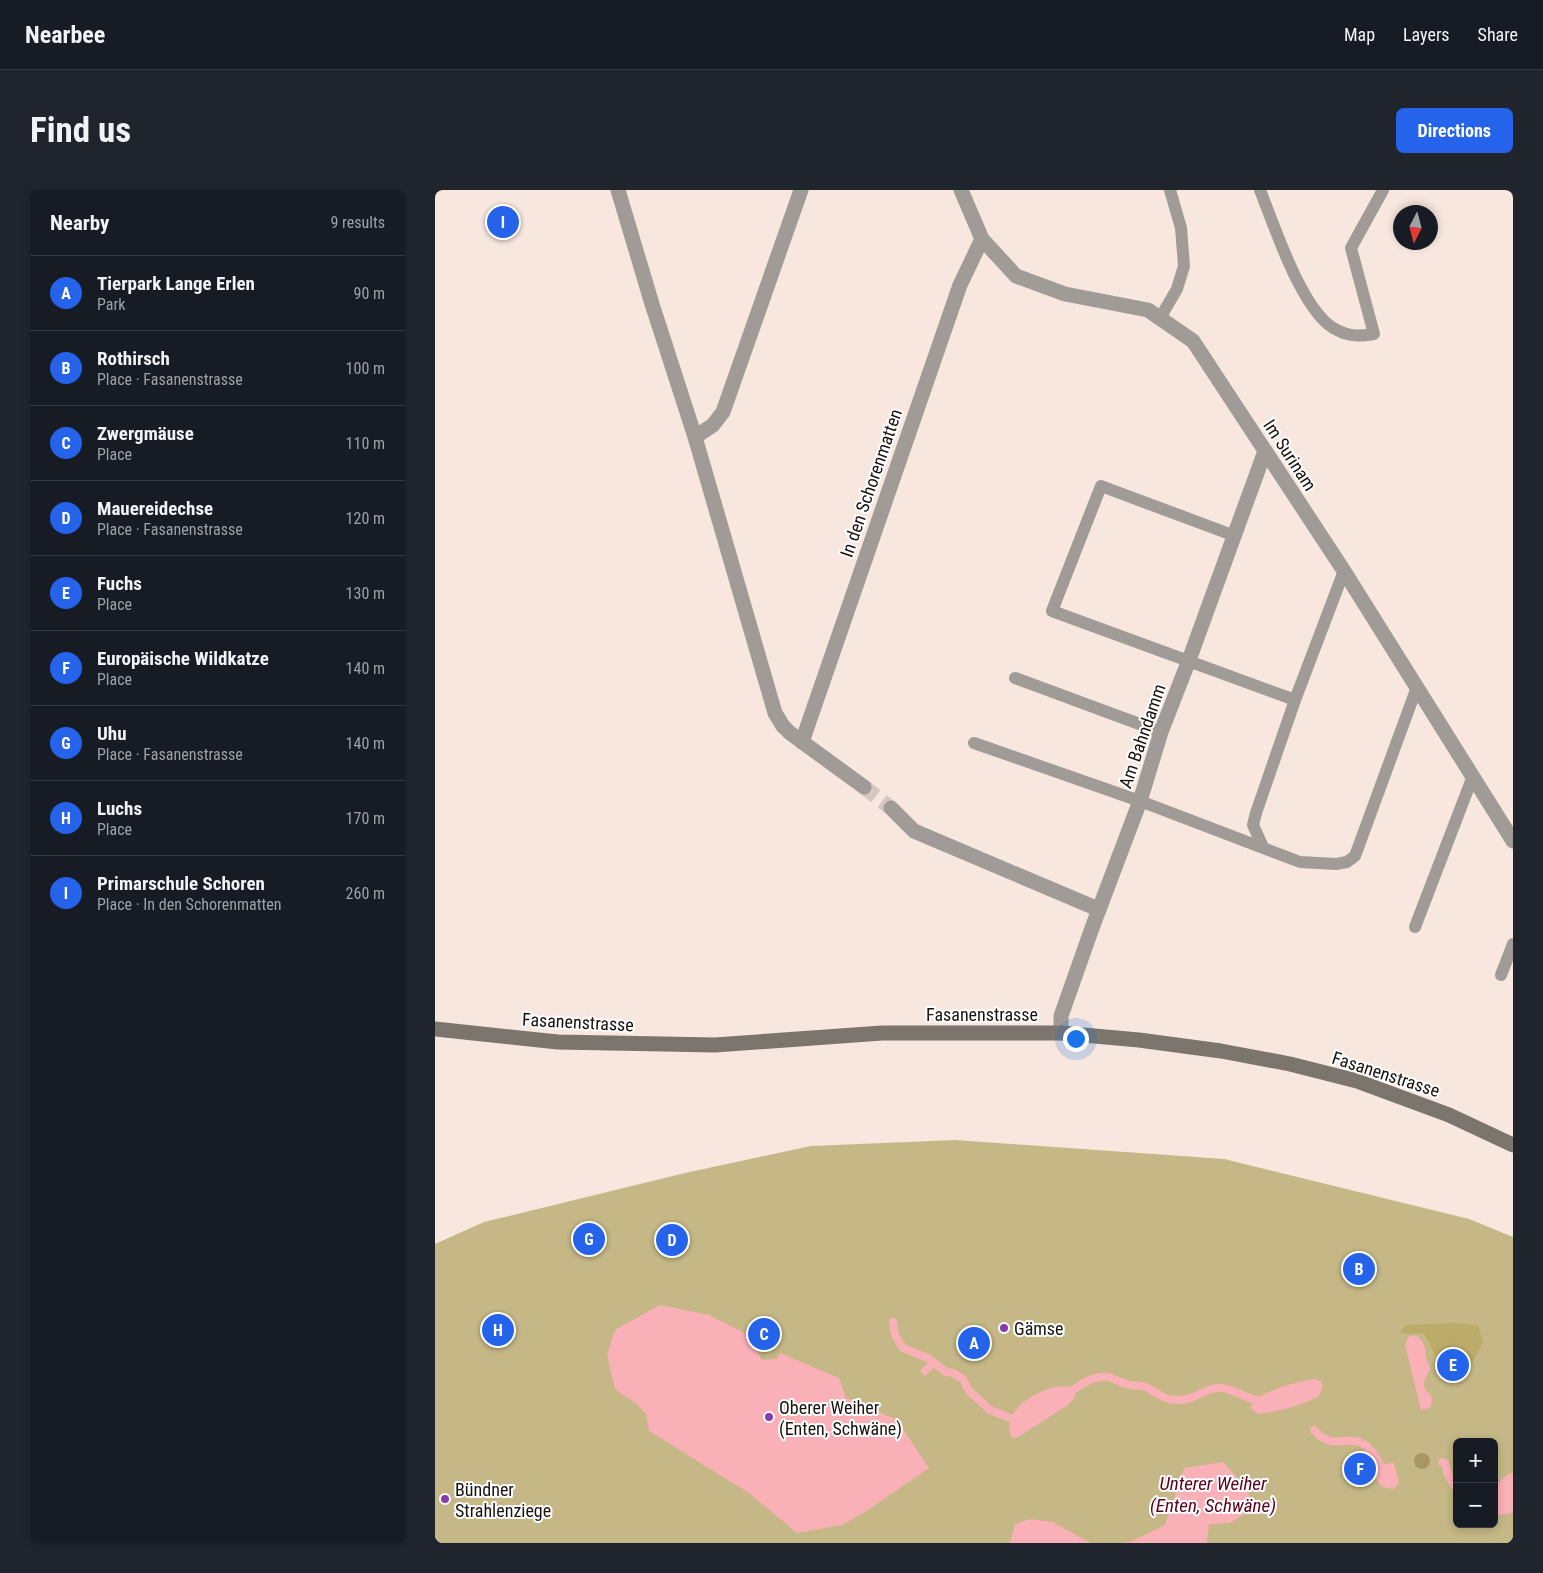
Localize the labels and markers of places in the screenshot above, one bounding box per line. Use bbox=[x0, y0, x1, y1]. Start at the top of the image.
pin: I bbox=[487, 203, 519, 241]
pin: G bbox=[573, 1220, 605, 1258]
pin: D bbox=[656, 1221, 688, 1259]
pin: B bbox=[1343, 1250, 1375, 1288]
pin: H bbox=[482, 1311, 514, 1349]
pin: C bbox=[748, 1315, 780, 1353]
place label: Gämse bbox=[1014, 1318, 1063, 1339]
marker: Gämse bbox=[998, 1322, 1010, 1334]
pin: A bbox=[958, 1324, 990, 1362]
pin: E bbox=[1437, 1346, 1469, 1384]
place label: Oberer Weiher (Enten, Schwäne) bbox=[779, 1397, 902, 1440]
marker: Oberer Weiher (Enten, Schwäne) bbox=[763, 1411, 775, 1423]
pin: F bbox=[1344, 1450, 1376, 1488]
place label: Bündner Strahlenziege bbox=[455, 1479, 551, 1521]
marker: Bündner Strahlenziege bbox=[439, 1493, 451, 1505]

